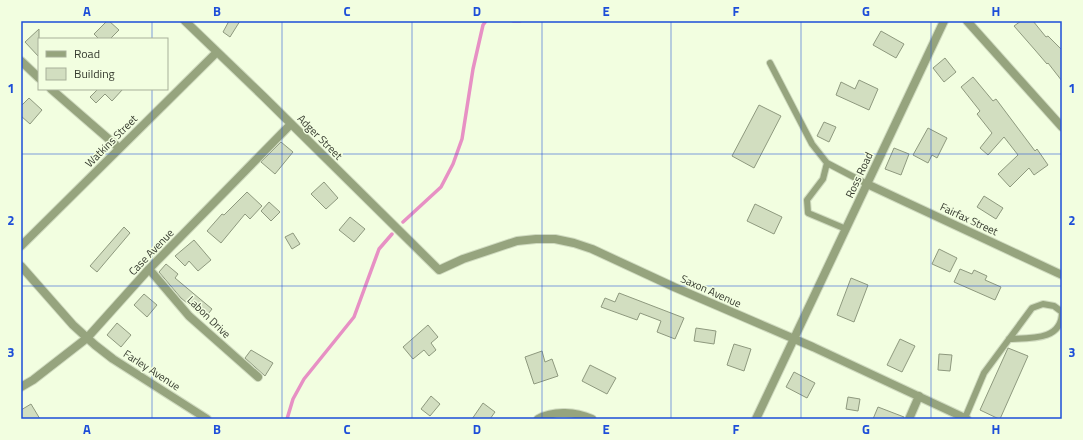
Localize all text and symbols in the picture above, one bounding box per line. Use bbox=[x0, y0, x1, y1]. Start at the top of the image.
text: A bbox=[83, 1, 91, 21]
text: B bbox=[213, 1, 221, 21]
text: C bbox=[343, 1, 351, 21]
text: D bbox=[473, 1, 481, 21]
text: E bbox=[602, 1, 610, 21]
text: F bbox=[733, 1, 740, 21]
text: G bbox=[862, 1, 870, 21]
text: H bbox=[992, 1, 1000, 21]
legend bbox=[38, 38, 168, 90]
text: Road bbox=[74, 44, 100, 63]
text: Building bbox=[74, 64, 115, 83]
text: 1 bbox=[7, 78, 15, 98]
text: 1 bbox=[1068, 78, 1076, 98]
street label: Watkins Street bbox=[81, 111, 141, 171]
street label: Adger Street bbox=[294, 111, 346, 163]
street label: Ross Road bbox=[841, 149, 877, 201]
street label: Fairfax Street bbox=[937, 199, 1001, 239]
text: 2 bbox=[7, 210, 15, 230]
text: 2 bbox=[1068, 210, 1076, 230]
street label: Case Avenue bbox=[125, 225, 178, 279]
street label: Saxon Avenue bbox=[678, 271, 744, 312]
street label: Labon Drive bbox=[184, 292, 235, 342]
text: 3 bbox=[7, 342, 15, 362]
text: 3 bbox=[1068, 342, 1076, 362]
street label: Farley Avenue bbox=[120, 346, 184, 395]
text: A bbox=[83, 419, 91, 439]
text: B bbox=[213, 419, 221, 439]
text: C bbox=[343, 419, 351, 439]
text: D bbox=[473, 419, 481, 439]
text: E bbox=[602, 419, 610, 439]
text: F bbox=[733, 419, 740, 439]
text: G bbox=[862, 419, 870, 439]
text: H bbox=[992, 419, 1000, 439]

